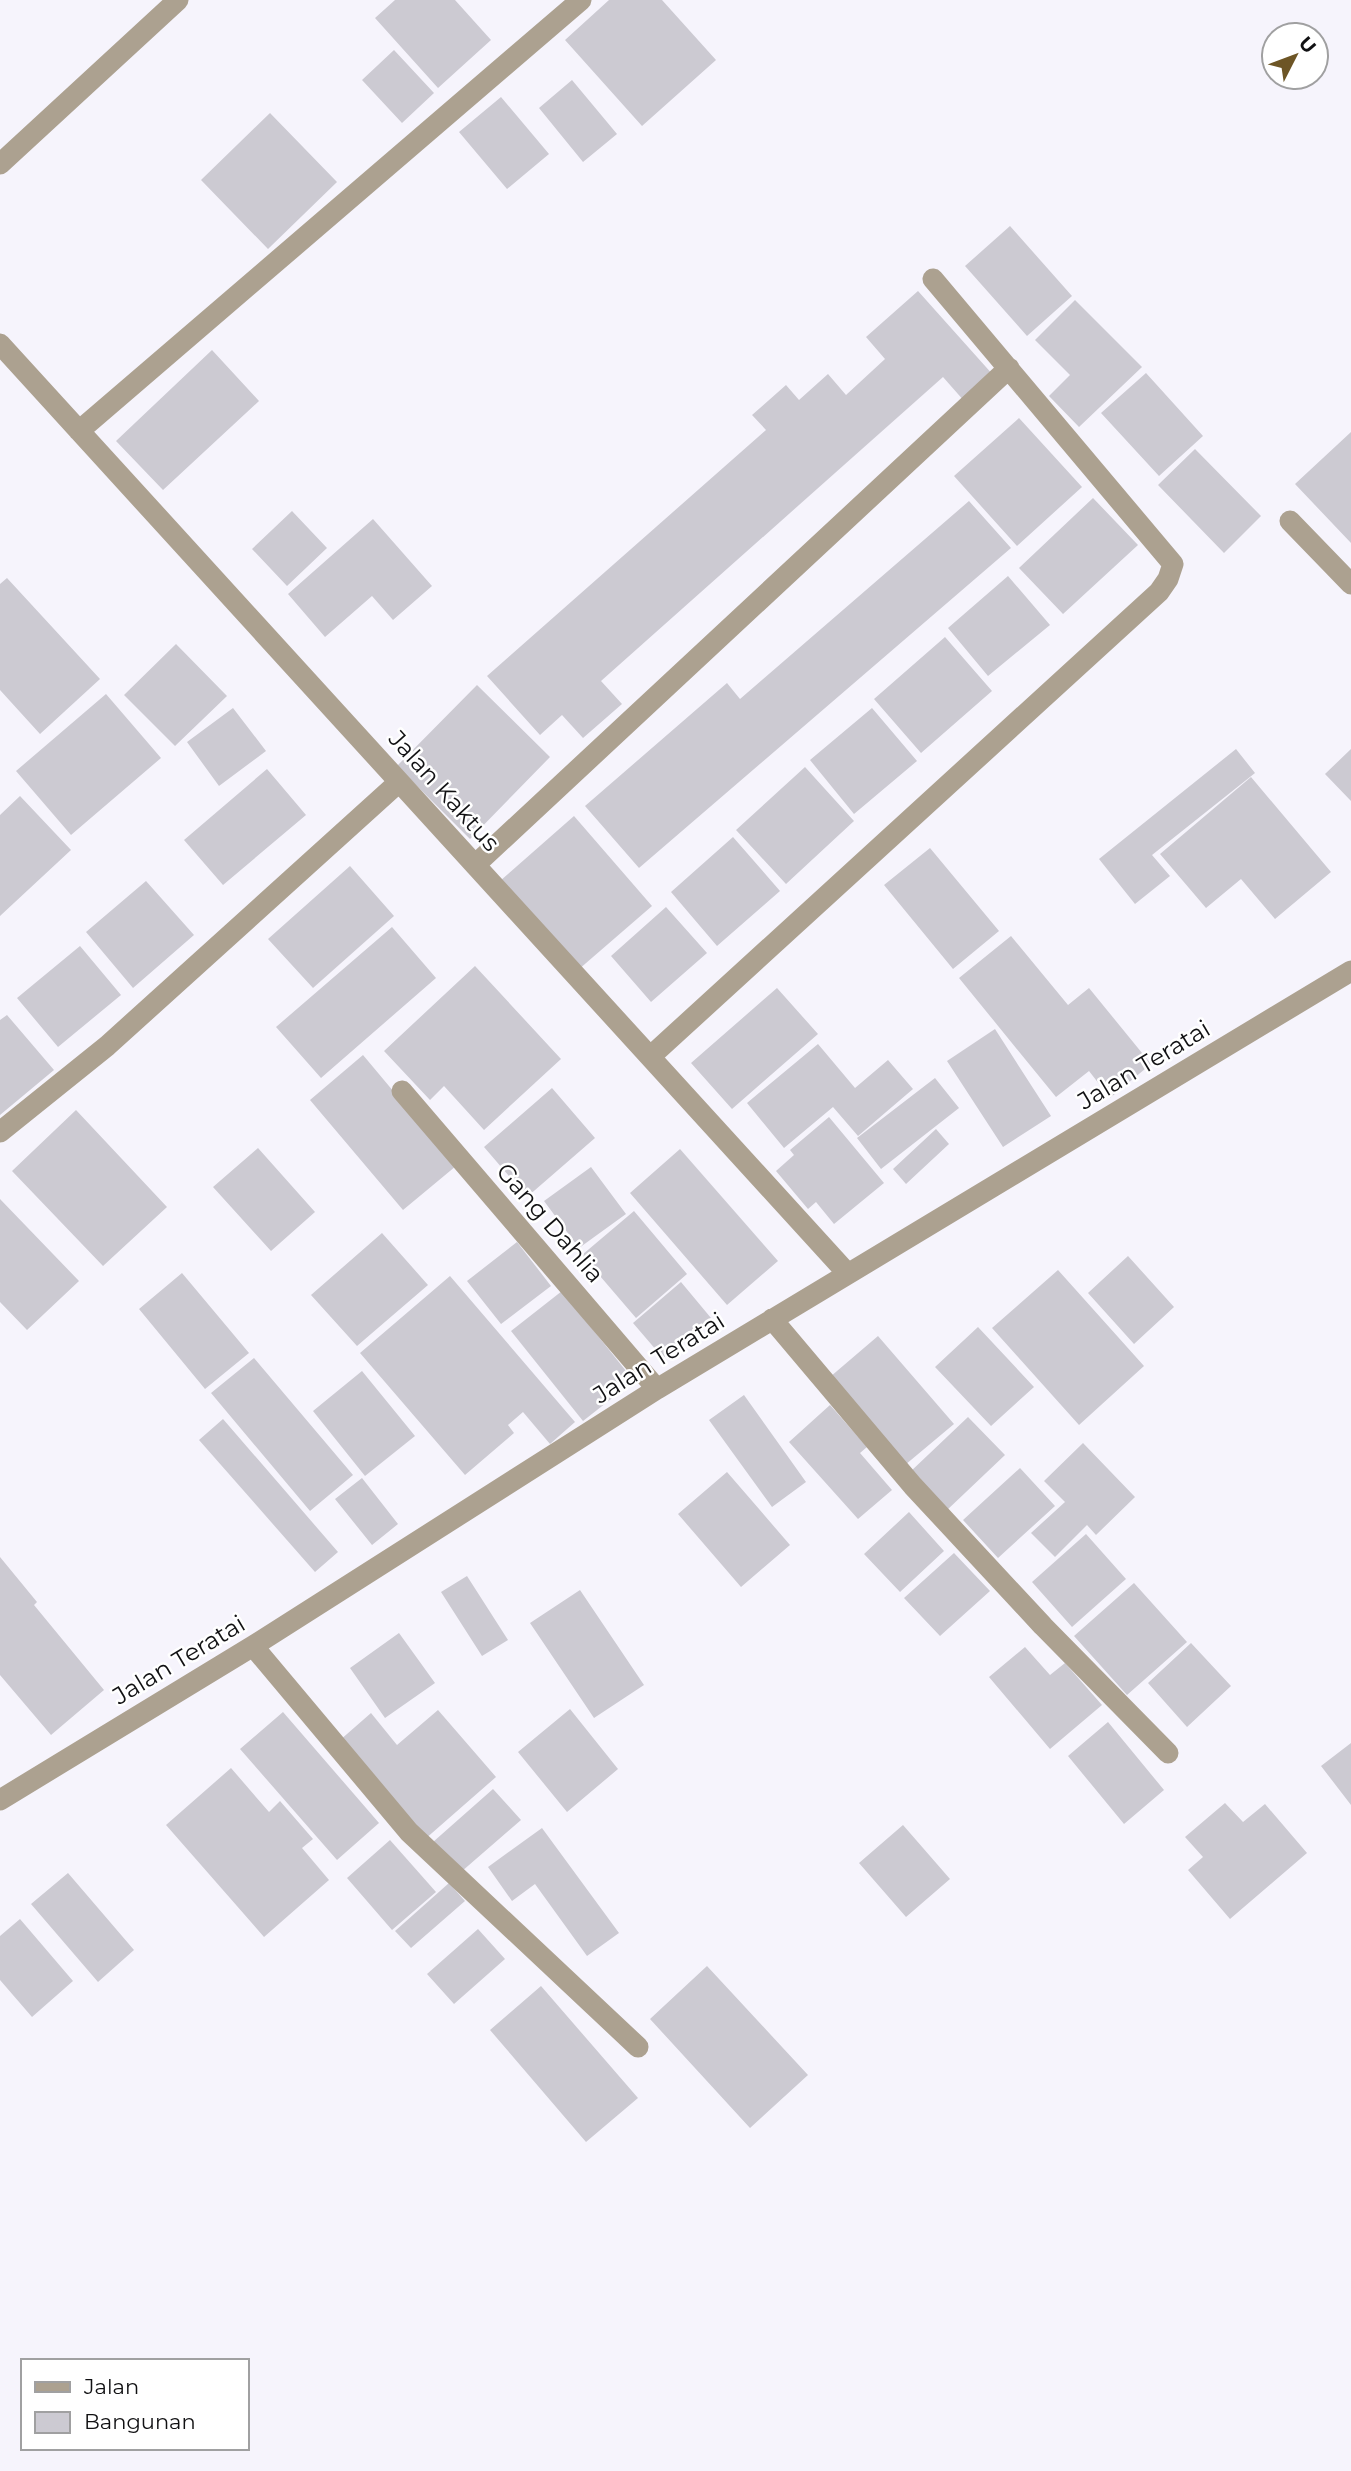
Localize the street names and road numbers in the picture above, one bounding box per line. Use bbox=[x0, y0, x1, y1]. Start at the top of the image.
street label: Jalan Kaktus bbox=[382, 724, 506, 857]
street label: Jalan Teratai bbox=[1072, 1014, 1215, 1116]
street label: Gang Dahlia bbox=[491, 1157, 610, 1288]
street label: Jalan Teratai bbox=[587, 1306, 730, 1410]
street label: Jalan Teratai bbox=[107, 1609, 250, 1711]

